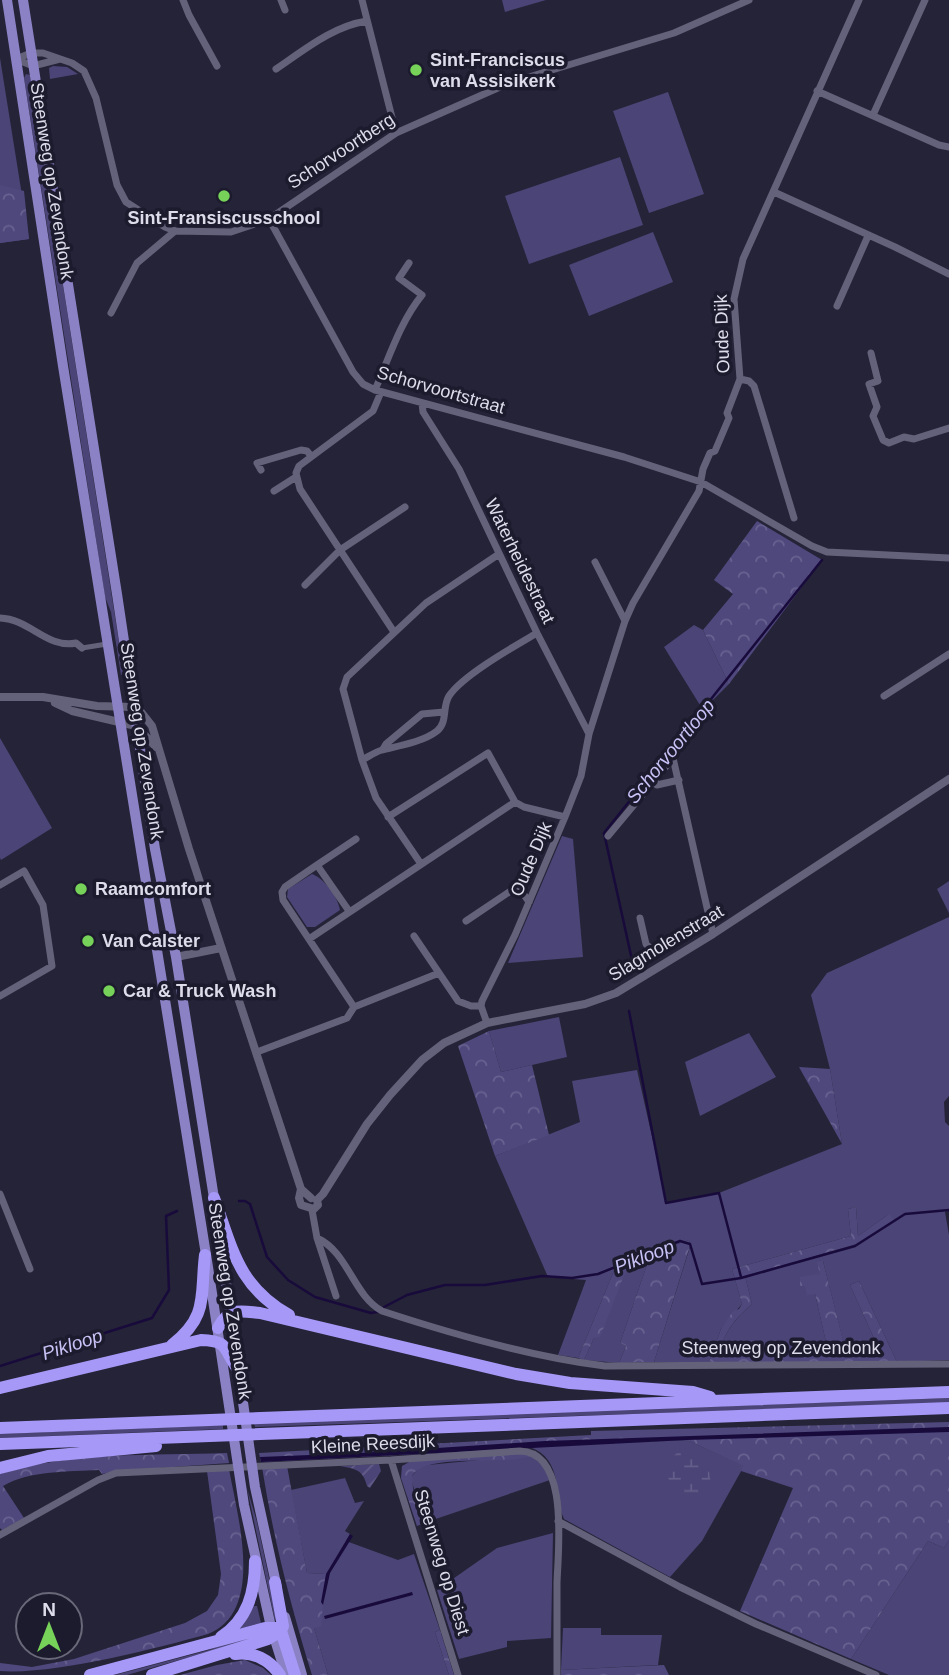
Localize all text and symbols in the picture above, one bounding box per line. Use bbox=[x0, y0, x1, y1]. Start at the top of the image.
place label: Sint-Franciscus van Assisikerk bbox=[430, 50, 565, 91]
marker: Sint-Franciscus van Assisikerk bbox=[408, 62, 424, 78]
street label: Steenweg op Zevendonk bbox=[27, 81, 78, 282]
street label: Schorvoortberg bbox=[284, 109, 398, 193]
marker: Sint-Fransiscusschool bbox=[216, 188, 232, 204]
place label: Sint-Fransiscusschool bbox=[127, 208, 321, 228]
street label: Oude Dijk bbox=[711, 293, 733, 374]
street label: Schorvoortstraat bbox=[375, 362, 507, 418]
street label: Waterheidestraat bbox=[481, 495, 559, 627]
street label: Steenweg op Zevendonk bbox=[117, 641, 168, 842]
water label: Schorvoortloop bbox=[622, 695, 719, 808]
street label: Oude Dijk bbox=[506, 818, 556, 899]
place label: Raamcomfort bbox=[95, 879, 211, 899]
marker: Raamcomfort bbox=[73, 881, 89, 897]
street label: Slagmolenstraat bbox=[605, 901, 727, 985]
place label: Van Calster bbox=[102, 931, 200, 951]
marker: Van Calster bbox=[80, 933, 96, 949]
place label: Car & Truck Wash bbox=[123, 981, 276, 1001]
marker: Car & Truck Wash bbox=[101, 983, 117, 999]
street label: Steenweg op Zevendonk bbox=[205, 1201, 256, 1402]
water label: Pikloop bbox=[611, 1235, 677, 1277]
water label: Pikloop bbox=[39, 1325, 105, 1364]
street label: Steenweg op Zevendonk bbox=[681, 1338, 882, 1358]
street label: Kleine Reesdijk bbox=[311, 1431, 436, 1457]
street label: Steenweg op Diest bbox=[410, 1487, 474, 1637]
north arrow bbox=[14, 1591, 84, 1661]
text: N bbox=[42, 1599, 56, 1620]

